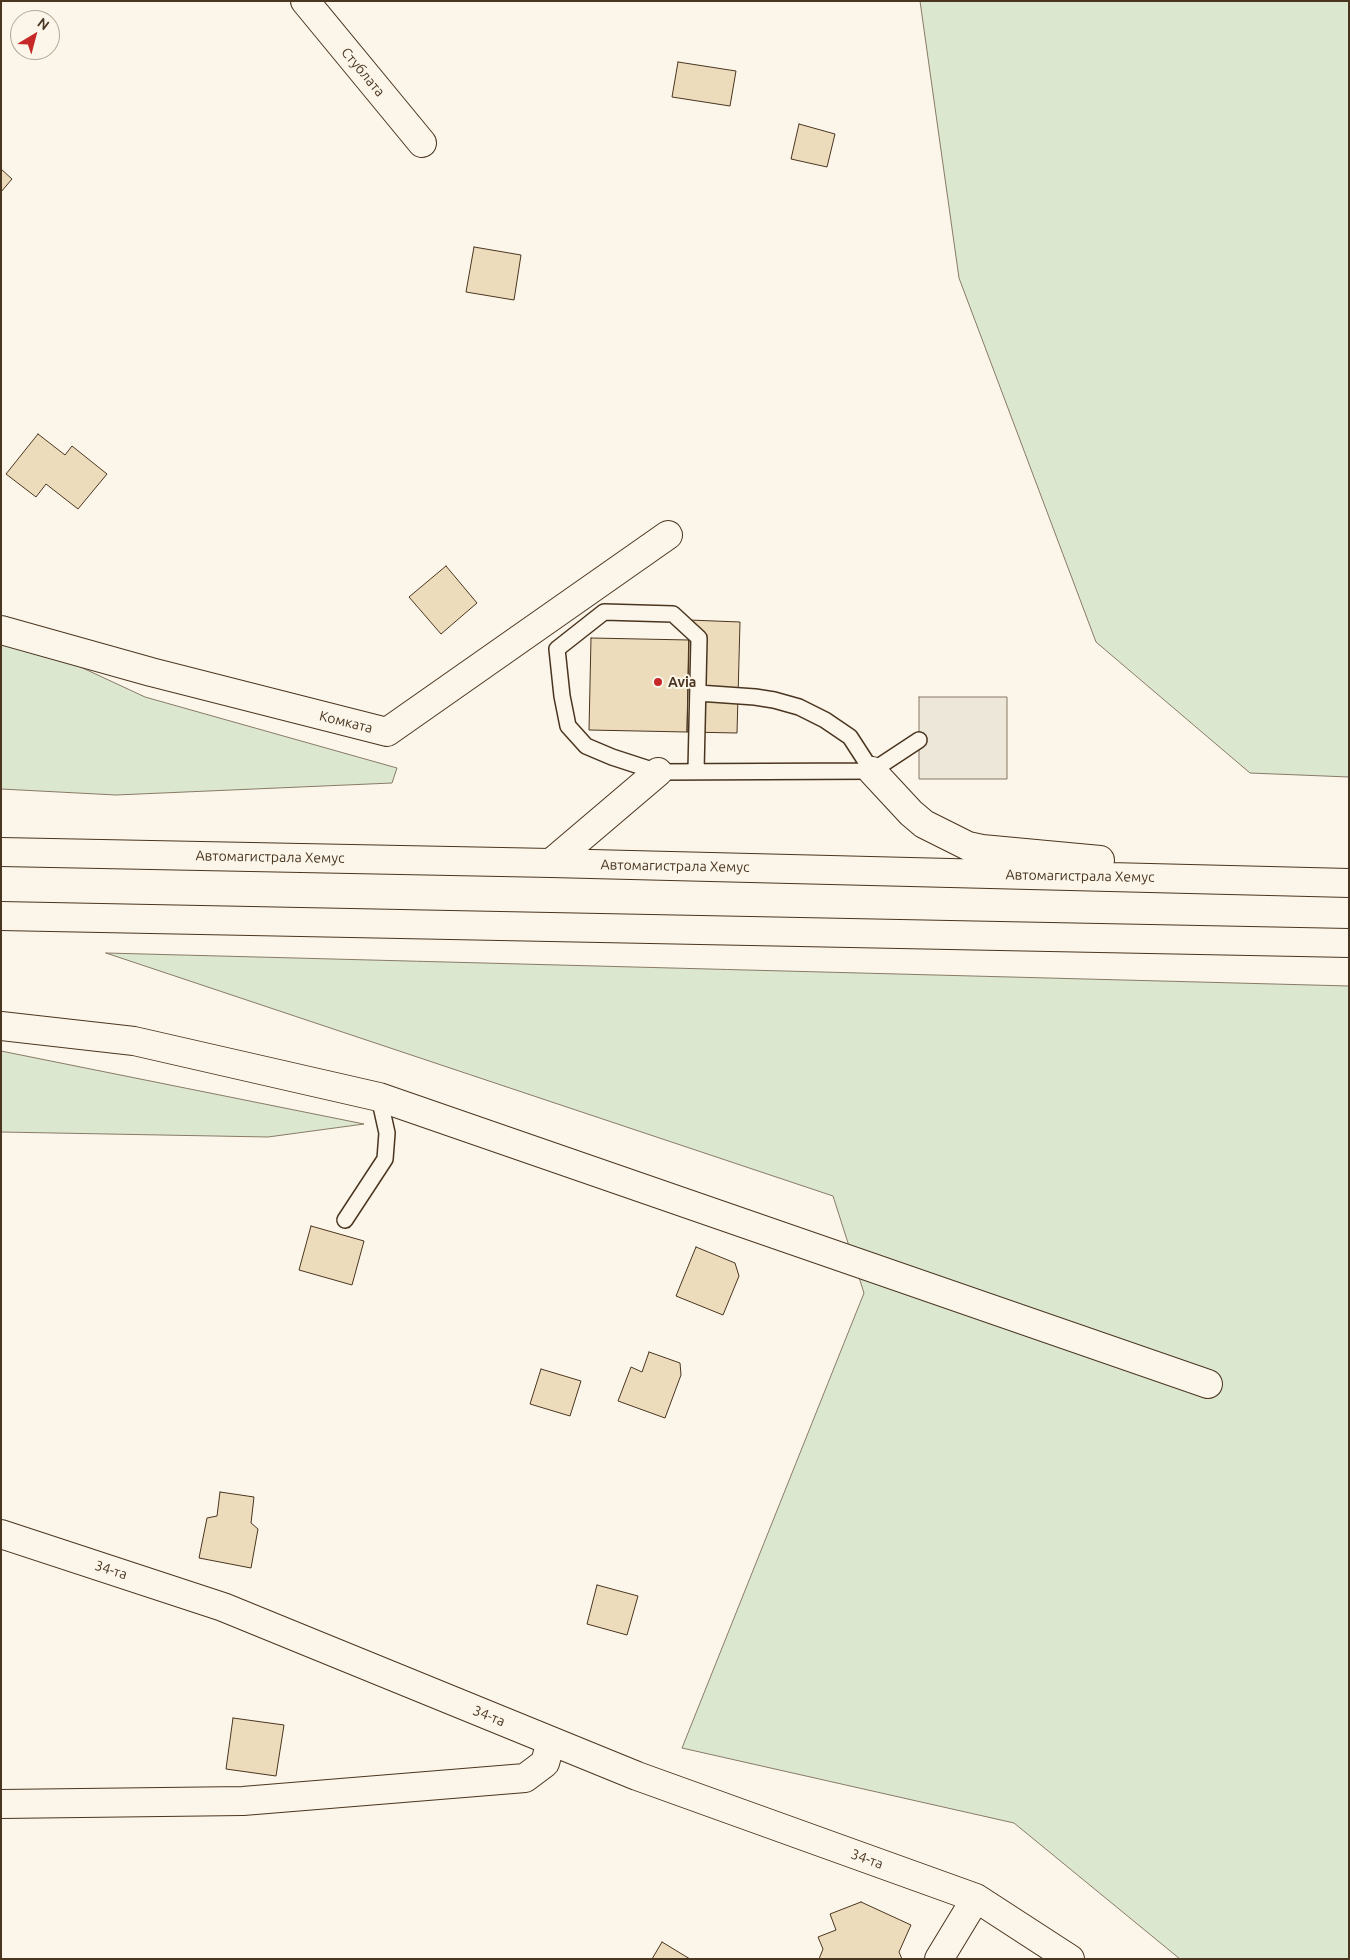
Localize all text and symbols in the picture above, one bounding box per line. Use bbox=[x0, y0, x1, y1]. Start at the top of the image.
north arrow bbox=[10, 10, 60, 60]
text: N bbox=[34, 14, 52, 33]
street label: Стублата bbox=[338, 44, 388, 100]
place label: Avia bbox=[668, 674, 696, 690]
marker: Avia bbox=[652, 676, 664, 688]
street label: Комката bbox=[318, 707, 374, 737]
street label: Автомагистрала Хемус bbox=[195, 847, 345, 867]
street label: Автомагистрала Хемус bbox=[600, 856, 750, 876]
street label: Автомагистрала Хемус bbox=[1005, 866, 1155, 886]
street label: 34-та bbox=[93, 1557, 129, 1583]
street label: 34-та bbox=[470, 1702, 508, 1730]
street label: 34-та bbox=[849, 1845, 885, 1873]

